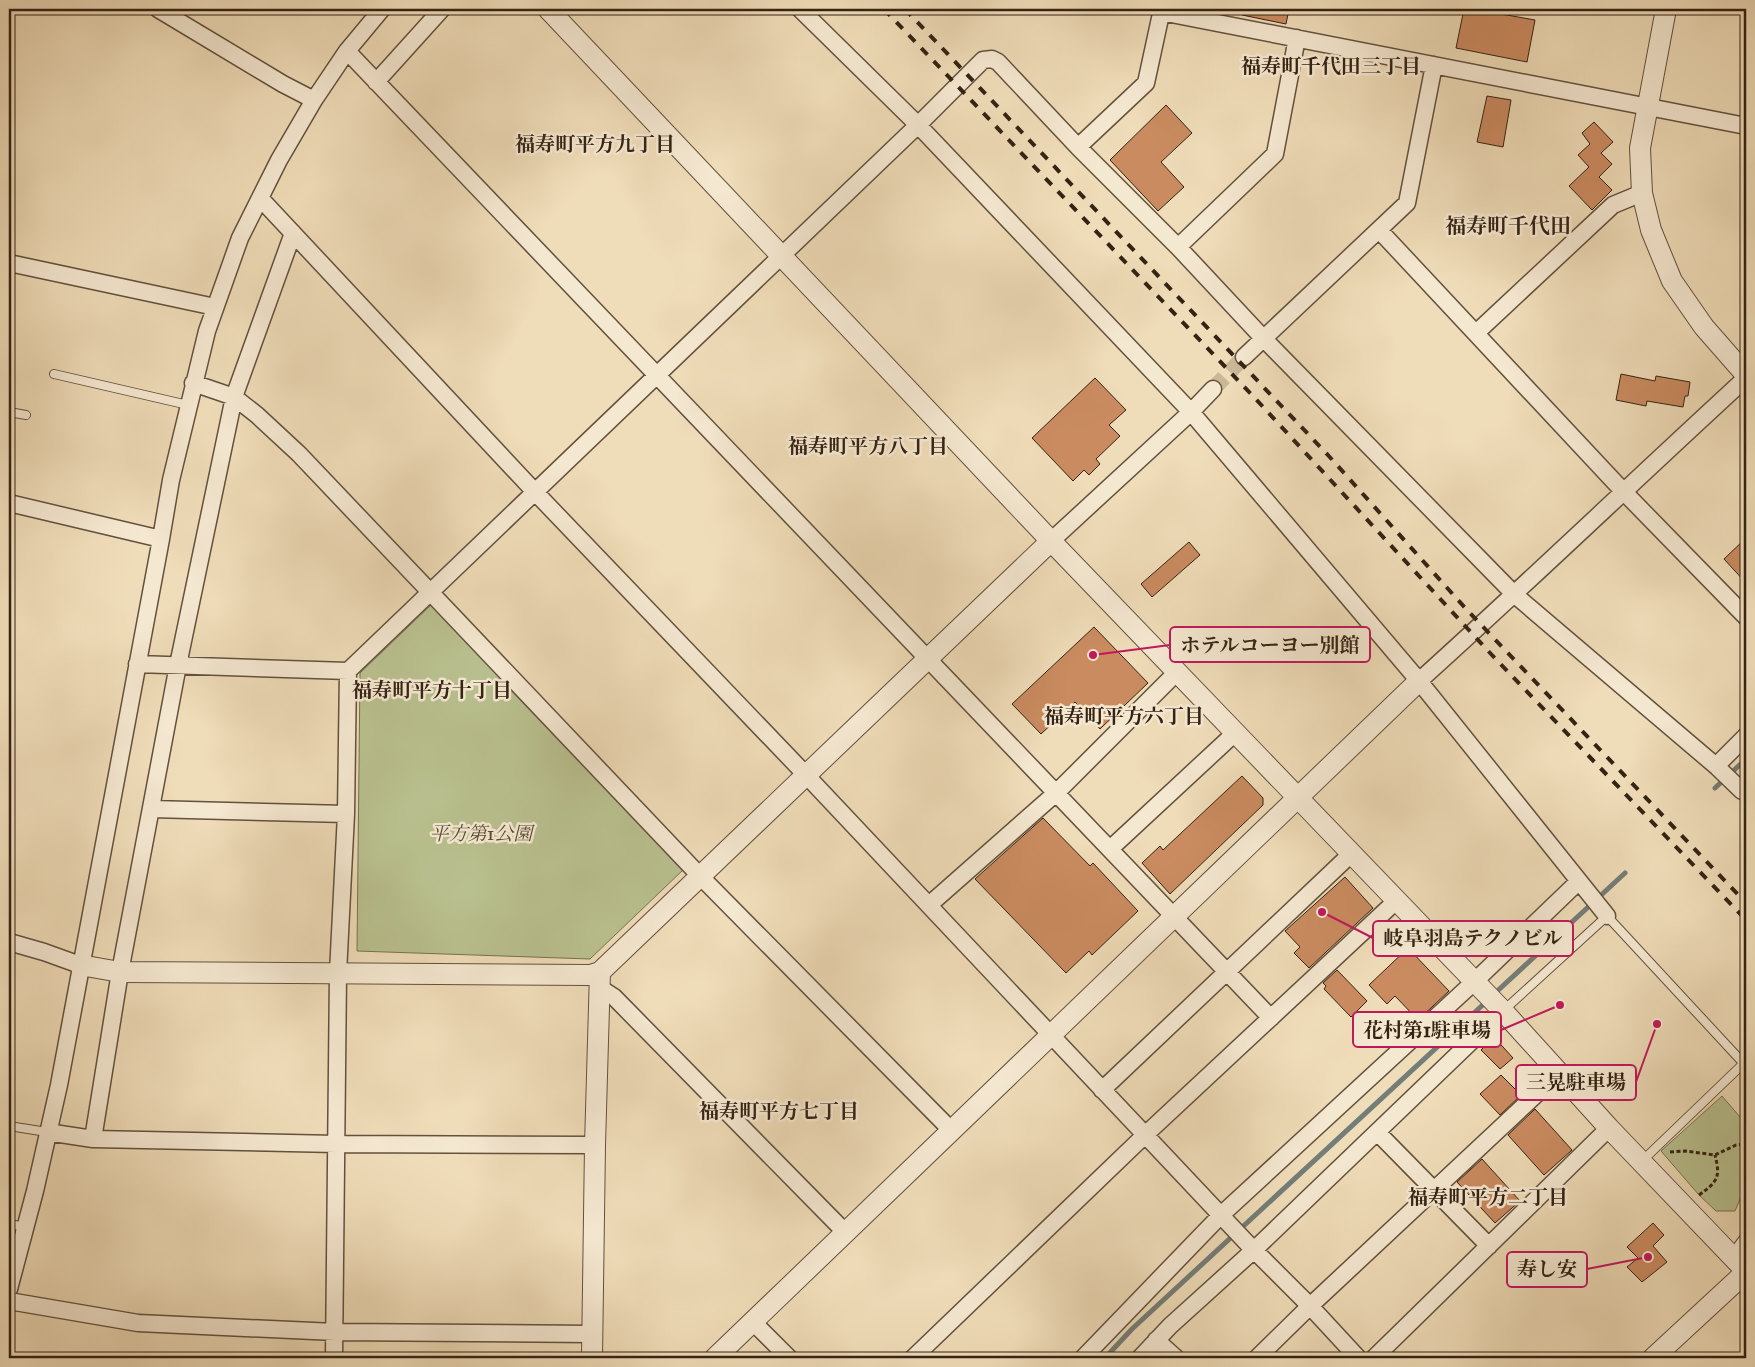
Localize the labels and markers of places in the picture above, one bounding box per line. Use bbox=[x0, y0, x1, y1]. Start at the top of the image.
callout: ホテルコーヨー別館 bbox=[1170, 627, 1370, 662]
callout: 岐阜羽島テクノビル bbox=[1373, 921, 1573, 956]
callout: 花村第1駐車場 bbox=[1353, 1012, 1501, 1047]
callout: 三晃駐車場 bbox=[1516, 1065, 1636, 1100]
callout: 寿し安 bbox=[1507, 1252, 1587, 1287]

